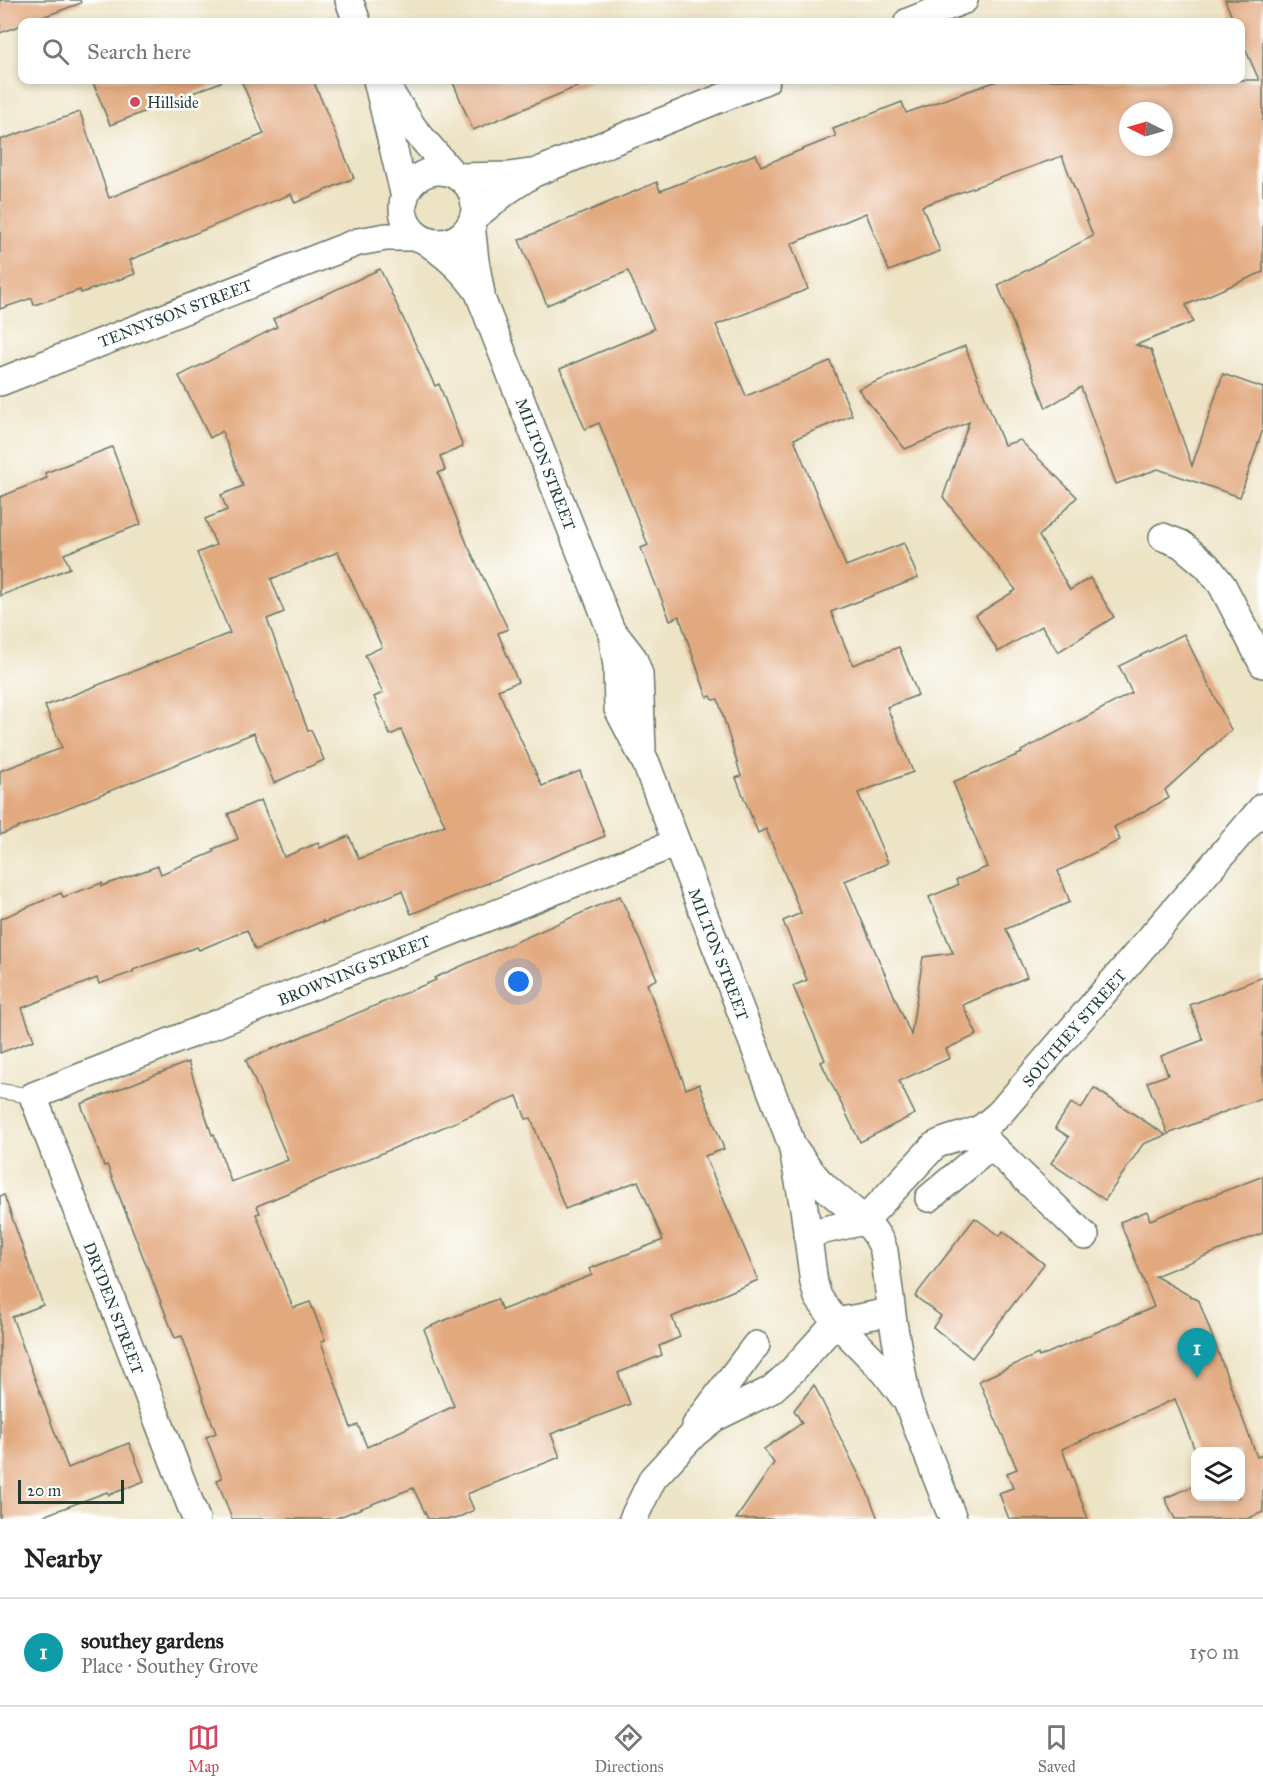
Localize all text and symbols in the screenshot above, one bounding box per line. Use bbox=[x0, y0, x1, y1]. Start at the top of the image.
search box bbox=[18, 18, 1245, 84]
icon: search bbox=[39, 35, 72, 68]
text: Search here bbox=[87, 38, 191, 65]
place label: Hillside bbox=[147, 93, 199, 112]
marker: Hillside bbox=[128, 95, 142, 109]
north arrow bbox=[1119, 102, 1173, 156]
street label: TENNYSON STREET bbox=[96, 275, 255, 352]
street label: MILTON STREET bbox=[512, 395, 580, 533]
street label: MILTON STREET bbox=[685, 885, 753, 1023]
street label: BROWNING STREET bbox=[275, 931, 433, 1010]
street label: SOUTHEY STREET bbox=[1018, 966, 1130, 1091]
your location bbox=[504, 967, 533, 996]
street label: DRYDEN STREET bbox=[80, 1239, 147, 1377]
pin: 1 bbox=[1178, 1328, 1216, 1378]
map controls bbox=[1191, 1447, 1245, 1501]
button: layers bbox=[1191, 1447, 1245, 1501]
scale bar bbox=[18, 1477, 124, 1504]
text: 20 m bbox=[27, 1481, 61, 1500]
text: Nearby bbox=[24, 1542, 102, 1574]
text: southey gardens bbox=[81, 1627, 224, 1654]
text: 1 bbox=[40, 1640, 47, 1664]
text: 150 m bbox=[1189, 1640, 1239, 1664]
text: Place · Southey Grove bbox=[81, 1654, 258, 1678]
tab: Map bbox=[187, 1721, 220, 1776]
tab: Directions bbox=[594, 1721, 663, 1776]
tab: Saved bbox=[1038, 1721, 1076, 1776]

